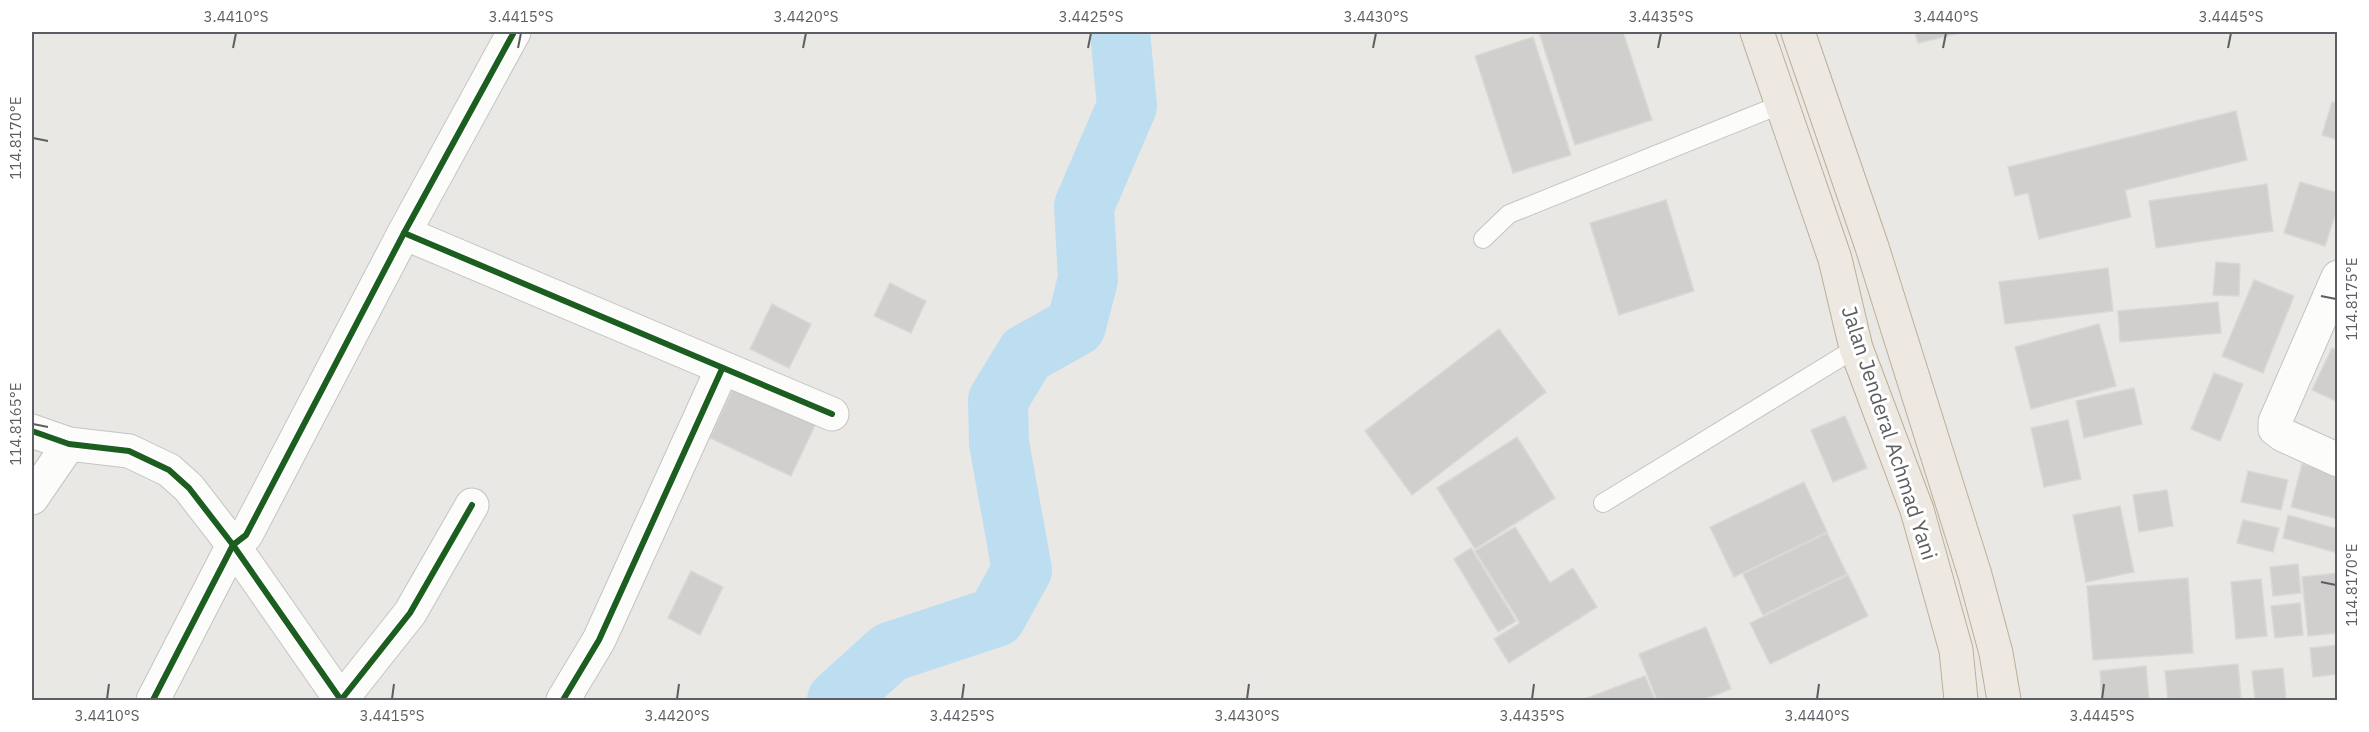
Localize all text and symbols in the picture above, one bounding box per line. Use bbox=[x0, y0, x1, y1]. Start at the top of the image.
text: 3.4410°S bbox=[204, 7, 268, 26]
text: 3.4415°S bbox=[489, 7, 553, 26]
text: 3.4420°S bbox=[774, 7, 838, 26]
text: 3.4425°S bbox=[1059, 7, 1123, 26]
text: 3.4430°S bbox=[1344, 7, 1408, 26]
text: 3.4435°S bbox=[1629, 7, 1693, 26]
text: 3.4440°S bbox=[1914, 7, 1978, 26]
text: 3.4445°S bbox=[2199, 7, 2263, 26]
text: 114.8170°E bbox=[6, 97, 25, 179]
text: 114.8175°E bbox=[2342, 258, 2361, 340]
street label: Jalan Jenderal Achmad Yani bbox=[1836, 302, 1944, 563]
text: 114.8165°E bbox=[6, 383, 25, 465]
text: 114.8170°E bbox=[2342, 544, 2361, 626]
text: 3.4410°S bbox=[75, 706, 139, 725]
text: 3.4415°S bbox=[360, 706, 424, 725]
text: 3.4420°S bbox=[645, 706, 709, 725]
text: 3.4425°S bbox=[930, 706, 994, 725]
text: 3.4430°S bbox=[1215, 706, 1279, 725]
text: 3.4435°S bbox=[1500, 706, 1564, 725]
text: 3.4440°S bbox=[1785, 706, 1849, 725]
text: 3.4445°S bbox=[2070, 706, 2134, 725]

